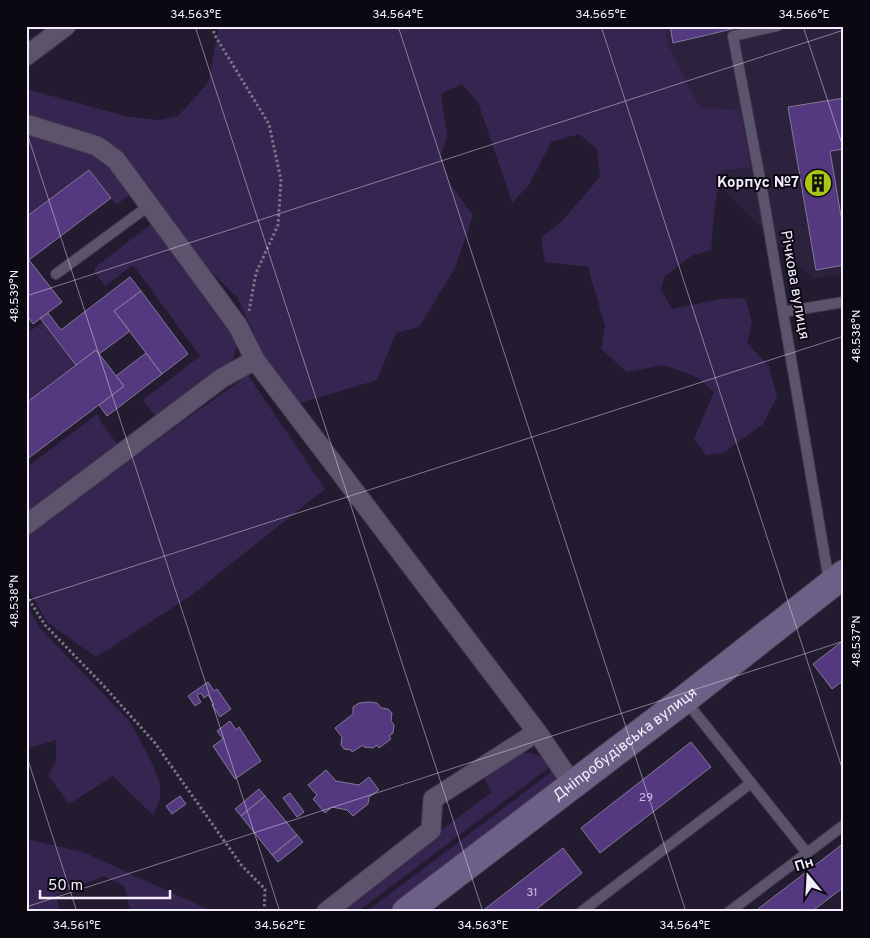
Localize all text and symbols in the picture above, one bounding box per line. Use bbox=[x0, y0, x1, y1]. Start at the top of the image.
text: 34.563°E bbox=[170, 7, 222, 23]
text: 34.564°E bbox=[372, 7, 424, 23]
text: 34.565°E bbox=[575, 7, 627, 23]
text: 34.566°E bbox=[778, 7, 830, 23]
building icon: Корпус №7 bbox=[803, 168, 833, 198]
place label: Корпус №7 bbox=[717, 174, 799, 193]
street label: Річкова вулиця bbox=[775, 229, 813, 341]
text: 48.539°N bbox=[7, 270, 23, 322]
text: 48.538°N bbox=[849, 310, 865, 362]
text: 48.538°N bbox=[7, 575, 23, 627]
text: 48.537°N bbox=[849, 615, 865, 667]
street label: Дніпробудівська вулиця bbox=[549, 683, 701, 806]
house number: 29 bbox=[639, 790, 653, 806]
north arrow bbox=[782, 850, 832, 900]
text: Пн bbox=[793, 854, 816, 876]
scale bar bbox=[40, 868, 170, 900]
text: 50 m bbox=[48, 877, 83, 896]
house number: 31 bbox=[526, 885, 538, 901]
text: 34.561°E bbox=[53, 918, 101, 934]
text: 34.562°E bbox=[254, 918, 306, 934]
text: 34.563°E bbox=[457, 918, 509, 934]
text: 34.564°E bbox=[659, 918, 711, 934]

